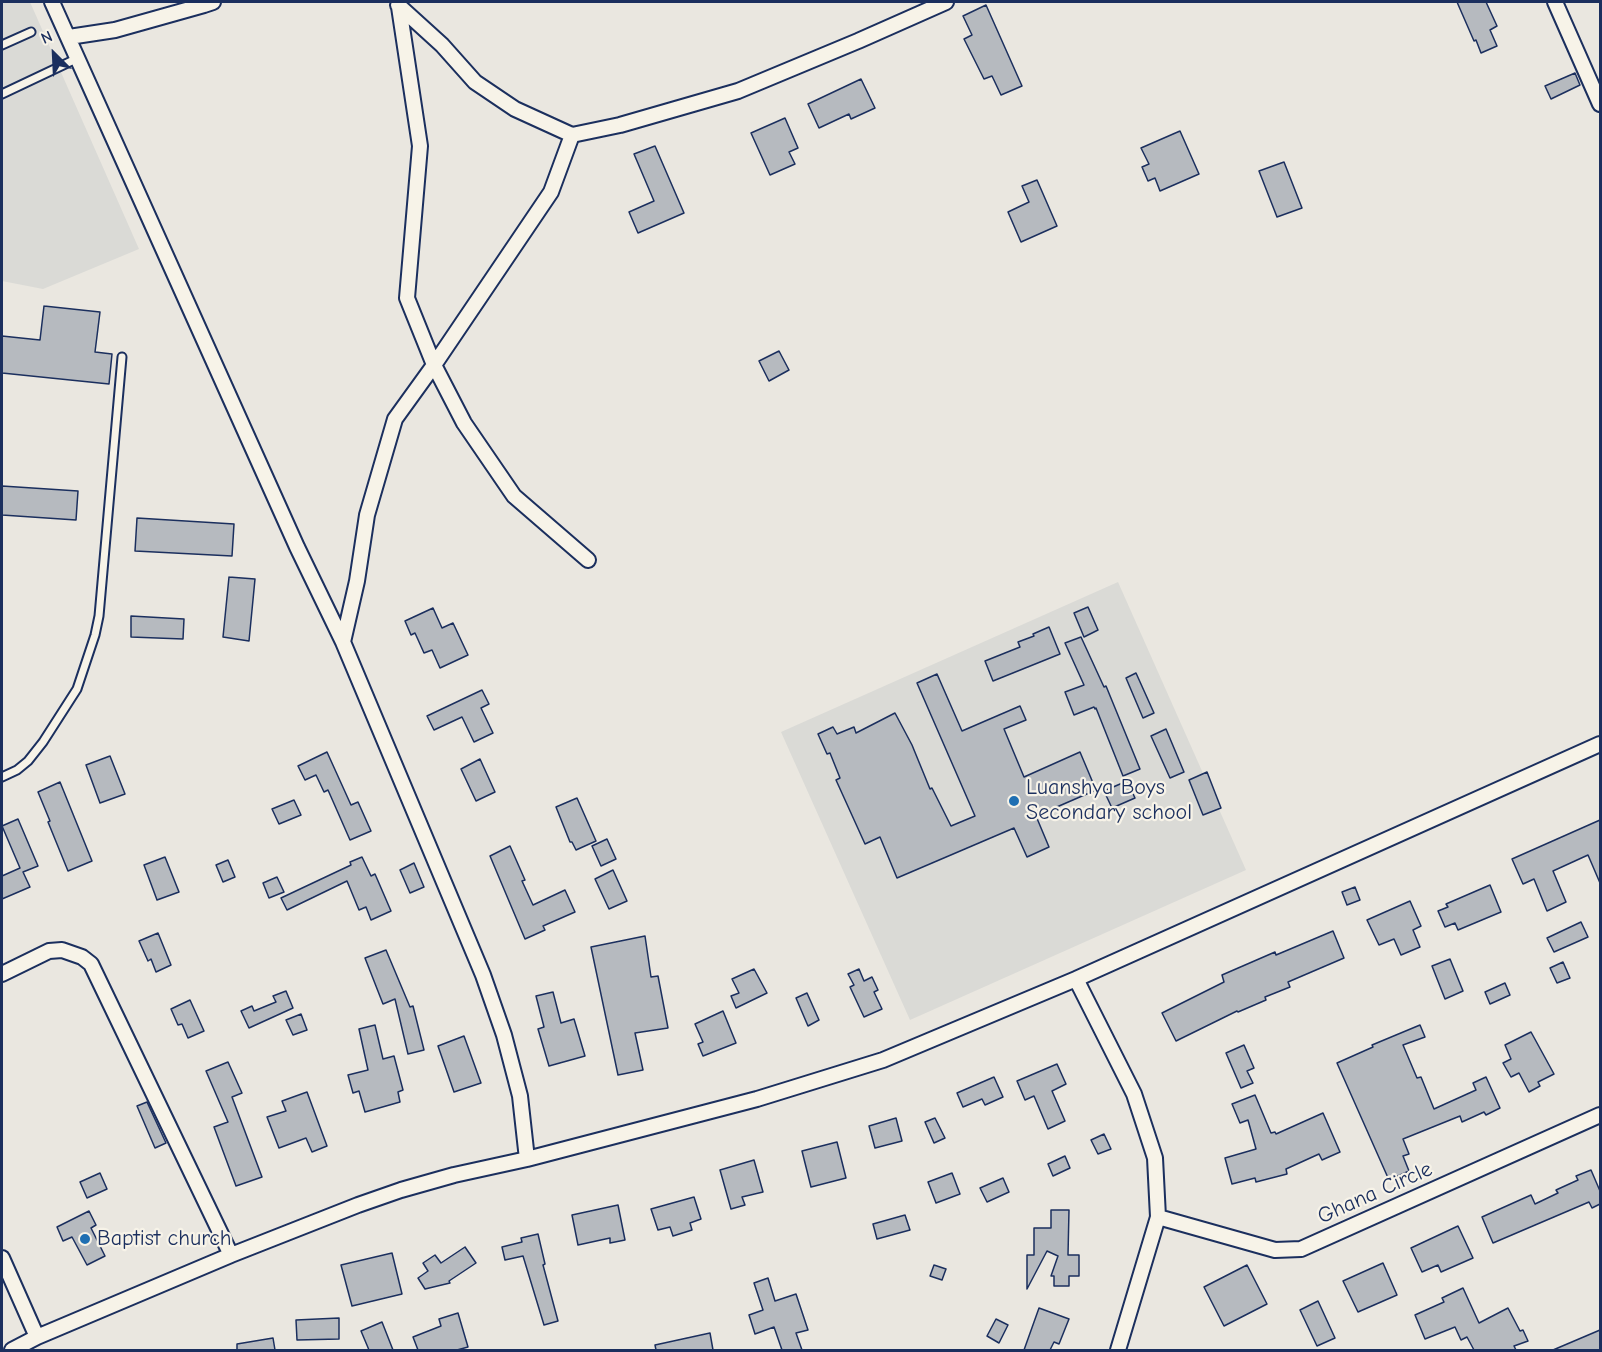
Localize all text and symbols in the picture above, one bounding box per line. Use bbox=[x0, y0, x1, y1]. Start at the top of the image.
north arrow bbox=[24, 24, 84, 84]
text: N bbox=[38, 27, 55, 48]
place label: Luanshya Boys Secondary school bbox=[1026, 775, 1192, 826]
marker: Luanshya Boys Secondary school bbox=[1007, 794, 1021, 808]
street label: Ghana Circle bbox=[1314, 1156, 1436, 1230]
place label: Baptist church bbox=[97, 1226, 232, 1252]
marker: Baptist church bbox=[78, 1232, 92, 1246]

